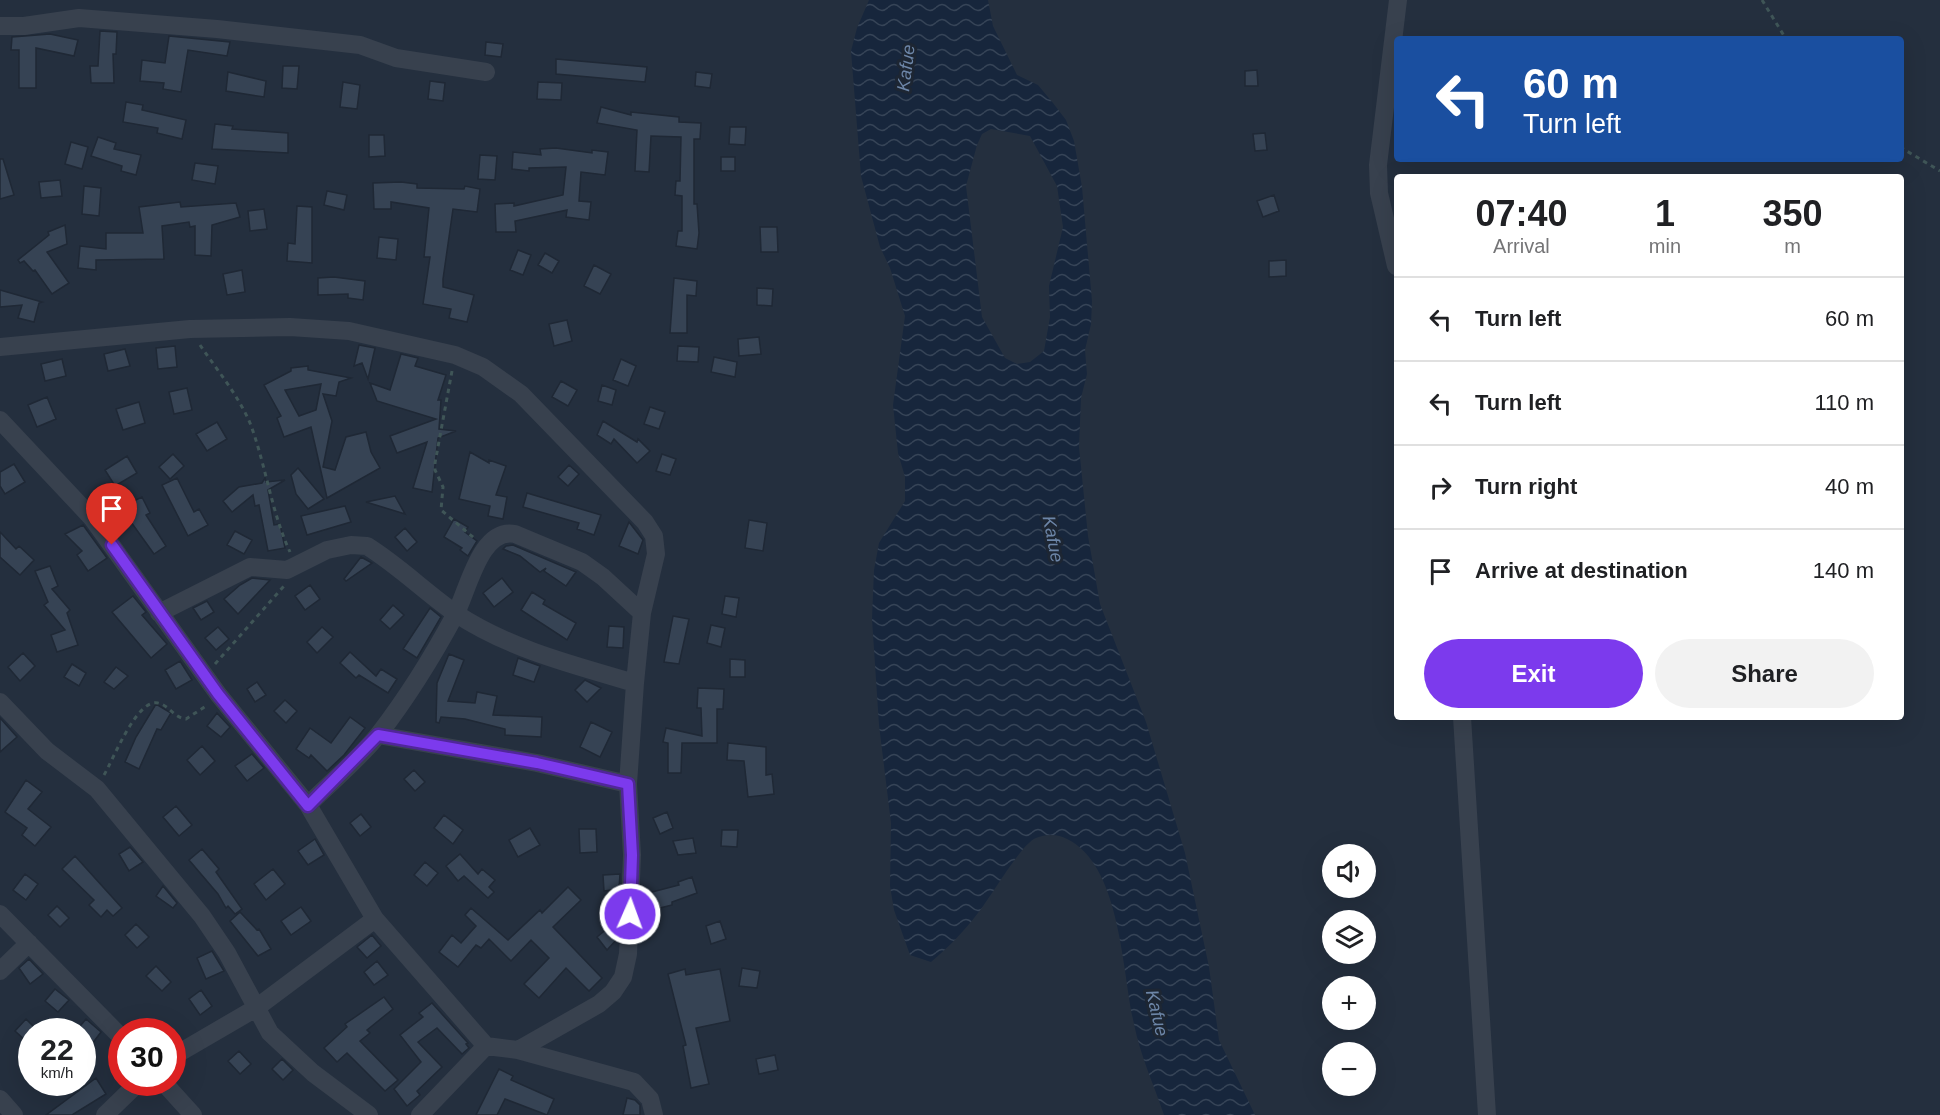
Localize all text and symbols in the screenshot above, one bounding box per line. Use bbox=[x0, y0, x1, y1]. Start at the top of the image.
water label: Kafue bbox=[893, 43, 919, 93]
icon: left bbox=[1424, 60, 1502, 138]
text: 60 m bbox=[1523, 60, 1619, 107]
text: Turn left bbox=[1523, 109, 1621, 139]
text: 07:40 bbox=[1475, 193, 1567, 234]
text: 1 bbox=[1655, 193, 1675, 234]
text: 350 bbox=[1762, 193, 1823, 234]
text: Arrival bbox=[1493, 235, 1550, 257]
text: min bbox=[1649, 235, 1681, 257]
text: m bbox=[1784, 235, 1801, 257]
icon: left bbox=[1424, 303, 1457, 336]
text: Turn left bbox=[1475, 306, 1561, 331]
text: 60 m bbox=[1825, 306, 1874, 331]
icon: left bbox=[1424, 387, 1457, 420]
text: Turn left bbox=[1475, 390, 1561, 415]
text: 110 m bbox=[1814, 390, 1874, 415]
icon: right bbox=[1424, 471, 1457, 504]
text: Turn right bbox=[1475, 474, 1577, 499]
text: 40 m bbox=[1825, 474, 1874, 499]
pin bbox=[86, 483, 137, 545]
icon: arrive bbox=[95, 492, 128, 525]
water label: Kafue bbox=[1039, 514, 1067, 564]
icon: arrive bbox=[1424, 555, 1457, 588]
text: Arrive at destination bbox=[1475, 558, 1688, 583]
text: 140 m bbox=[1813, 558, 1874, 583]
button: Exit bbox=[1424, 639, 1643, 708]
button: Share bbox=[1655, 639, 1874, 708]
map controls bbox=[1322, 844, 1376, 1096]
button: sound bbox=[1322, 844, 1376, 898]
position arrow bbox=[598, 882, 662, 946]
button: layers bbox=[1322, 910, 1376, 964]
button: + bbox=[1322, 976, 1376, 1030]
water label: Kafue bbox=[1142, 988, 1172, 1038]
speed limit sign: 30 bbox=[108, 1018, 186, 1096]
text: 22 bbox=[40, 1033, 74, 1066]
button: − bbox=[1322, 1042, 1376, 1096]
text: km/h bbox=[41, 1064, 73, 1081]

